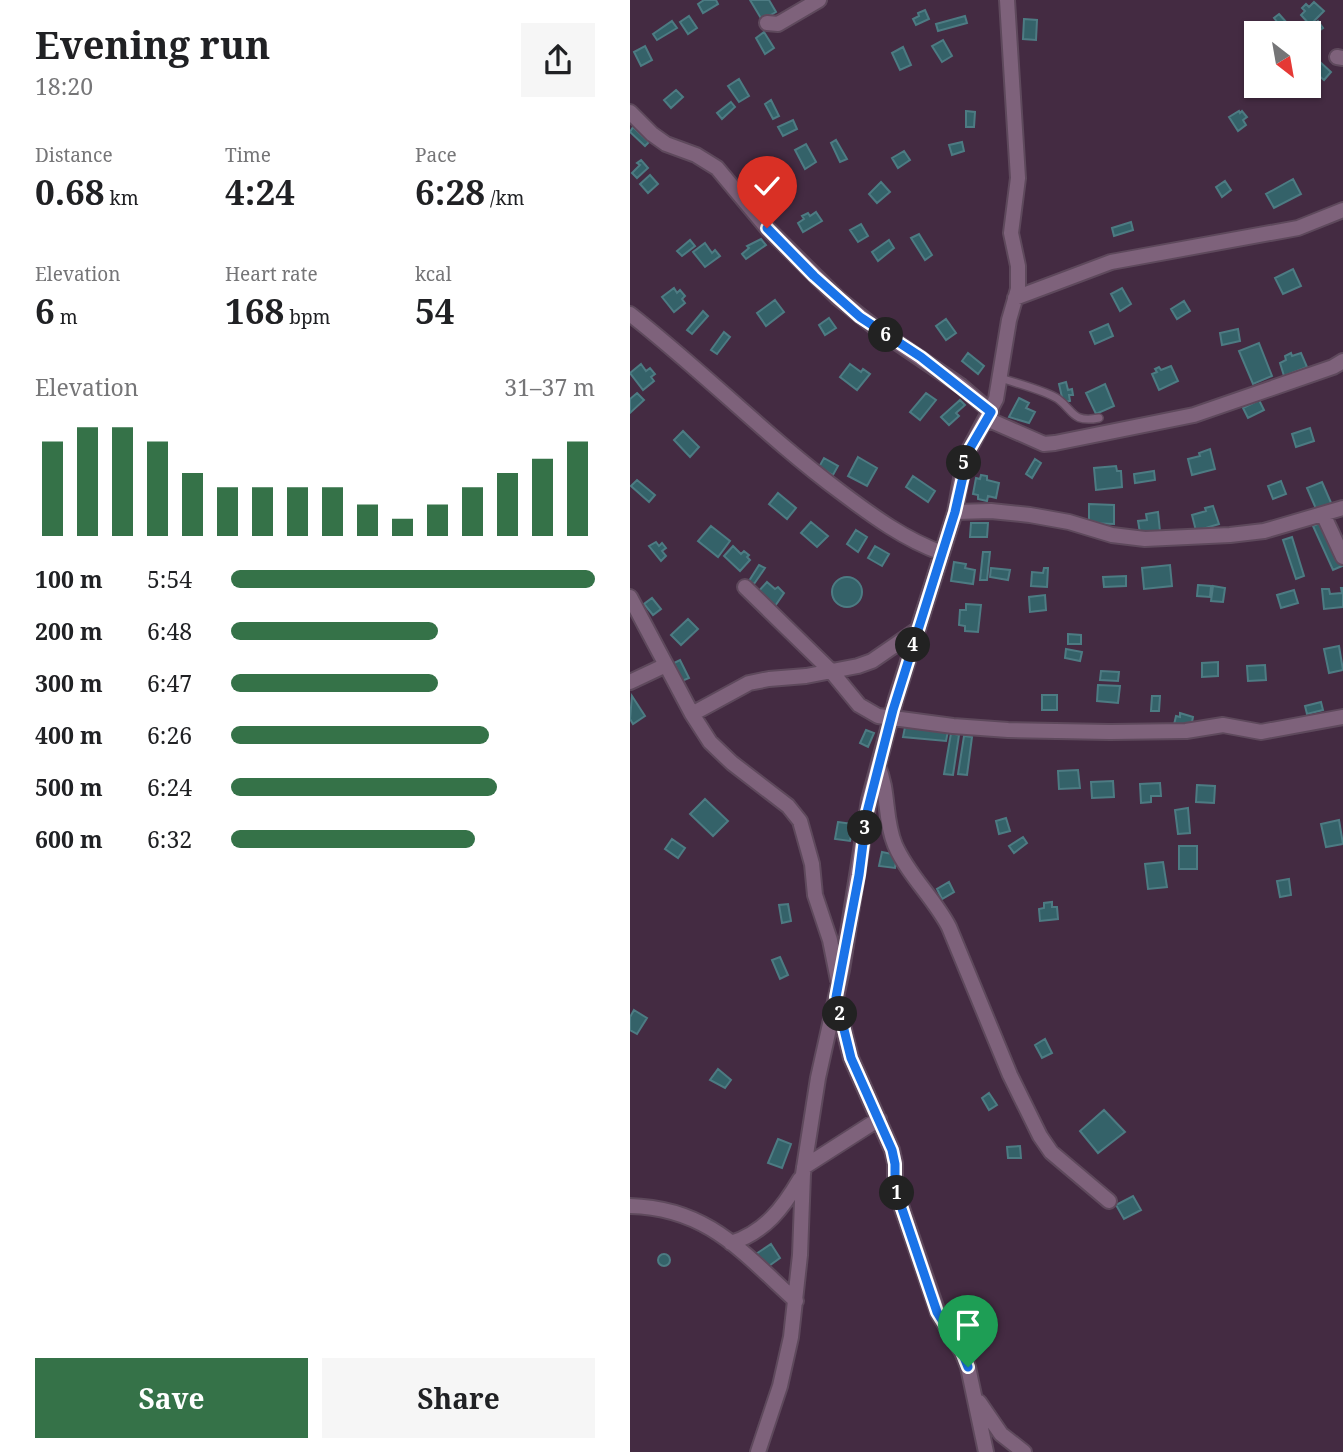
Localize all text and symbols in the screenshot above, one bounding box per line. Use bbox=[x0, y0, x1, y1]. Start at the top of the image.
text: Evening run bbox=[35, 18, 270, 70]
north arrow bbox=[1244, 21, 1321, 98]
map controls bbox=[1244, 21, 1321, 98]
button: share bbox=[521, 23, 595, 97]
text: 18:20 bbox=[35, 70, 93, 102]
text: Distance bbox=[35, 142, 113, 168]
text: Time bbox=[225, 142, 271, 168]
text: Pace bbox=[415, 142, 457, 168]
pin bbox=[737, 156, 797, 228]
icon: check bbox=[748, 167, 786, 205]
text: 0.68 bbox=[35, 168, 105, 215]
text: 4:24 bbox=[225, 168, 295, 215]
text: 6:28 bbox=[415, 168, 485, 215]
text: km bbox=[105, 185, 139, 211]
text: /km bbox=[485, 185, 524, 211]
text: Elevation bbox=[35, 261, 121, 287]
text: Heart rate bbox=[225, 261, 318, 287]
text: kcal bbox=[415, 261, 452, 287]
text: 6 bbox=[35, 287, 55, 334]
text: 168 bbox=[225, 287, 284, 334]
text: 54 bbox=[415, 287, 455, 334]
text: m bbox=[55, 304, 78, 330]
text: bpm bbox=[284, 304, 331, 330]
pin: 6 bbox=[868, 318, 904, 352]
text: 6 bbox=[880, 321, 891, 347]
text: Elevation bbox=[35, 371, 139, 403]
text: 31–37 m bbox=[504, 371, 595, 403]
pin: 5 bbox=[946, 446, 982, 480]
text: 5 bbox=[958, 449, 969, 475]
text: 100 m bbox=[35, 563, 103, 595]
text: 5:54 bbox=[147, 563, 192, 595]
text: 200 m bbox=[35, 615, 103, 647]
text: 6:48 bbox=[147, 615, 192, 647]
pin: 4 bbox=[896, 628, 930, 662]
text: 4 bbox=[907, 631, 918, 657]
text: 300 m bbox=[35, 667, 103, 699]
text: 6:47 bbox=[147, 667, 192, 699]
text: 400 m bbox=[35, 719, 103, 751]
text: 6:26 bbox=[147, 719, 192, 751]
text: 500 m bbox=[35, 771, 103, 803]
text: 6:24 bbox=[147, 771, 192, 803]
pin: 3 bbox=[848, 810, 882, 846]
text: 3 bbox=[859, 814, 870, 840]
text: 600 m bbox=[35, 823, 103, 855]
text: 6:32 bbox=[147, 823, 192, 855]
pin: 2 bbox=[822, 996, 858, 1032]
text: 2 bbox=[834, 1000, 845, 1026]
pin: 1 bbox=[880, 1176, 914, 1210]
text: 1 bbox=[891, 1179, 902, 1205]
pin bbox=[938, 1295, 998, 1367]
icon: arrive bbox=[949, 1306, 987, 1344]
button: Save bbox=[35, 1358, 308, 1438]
button: Share bbox=[322, 1358, 595, 1438]

